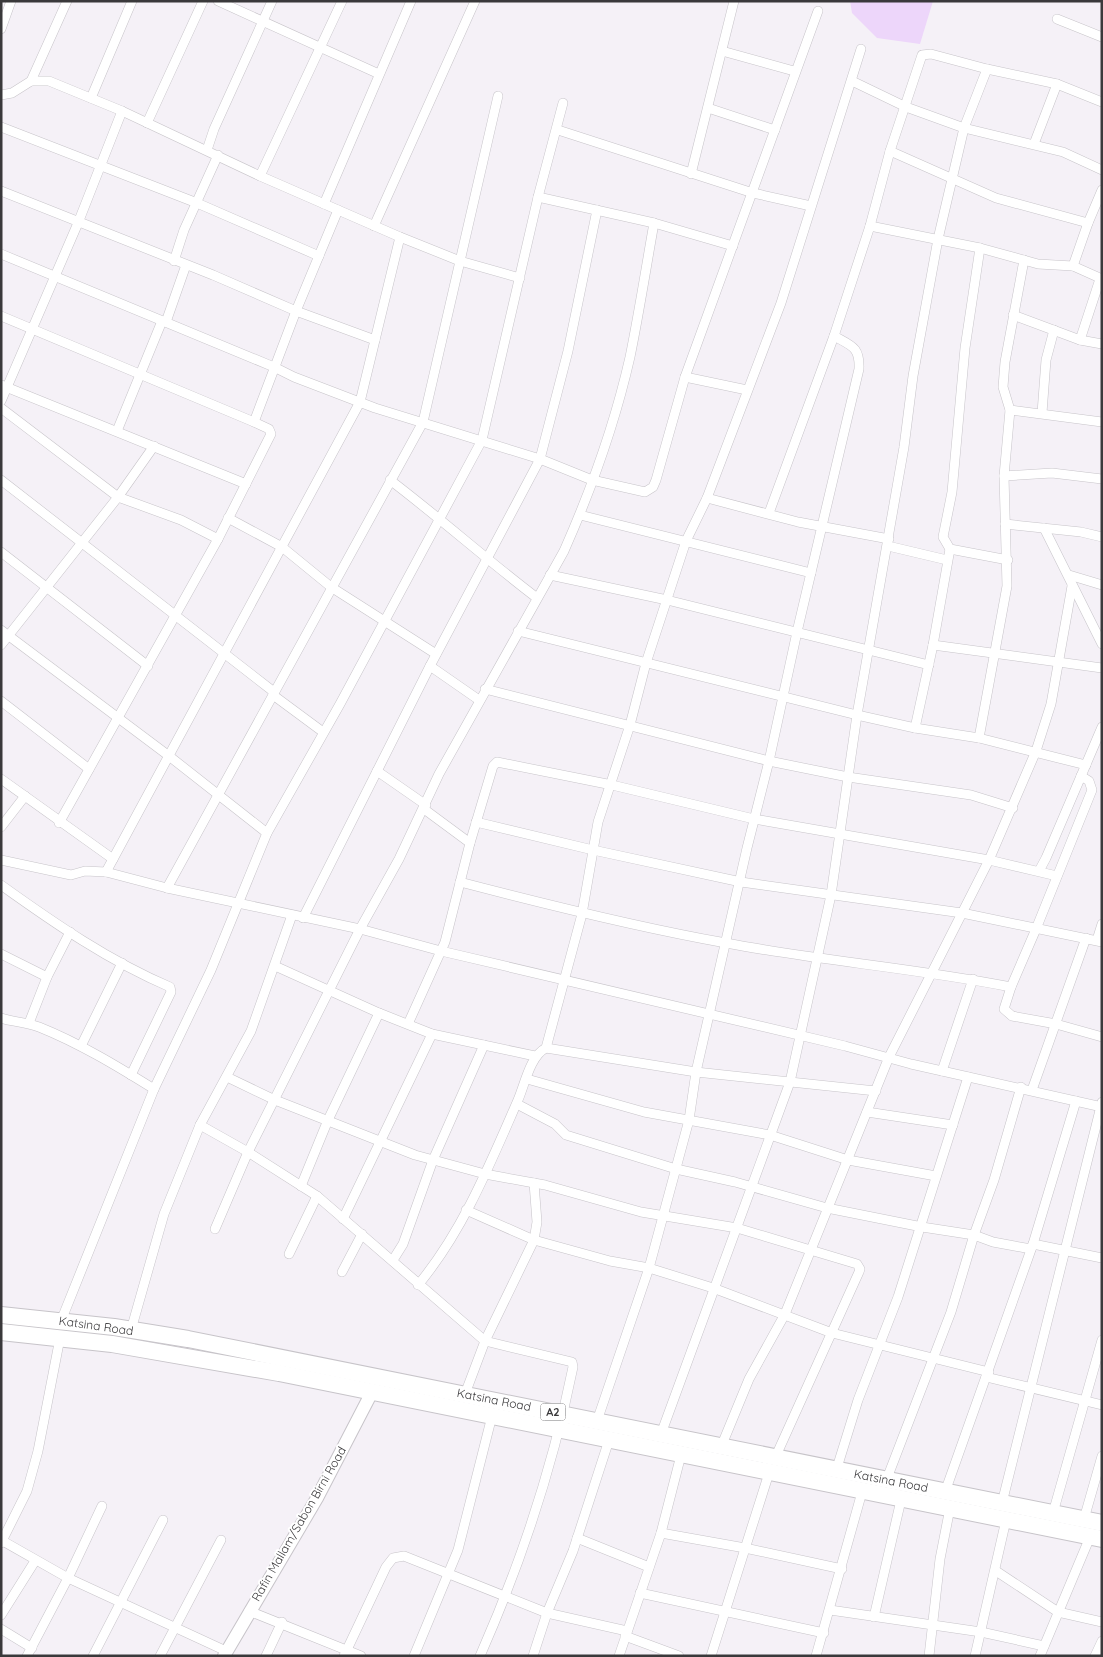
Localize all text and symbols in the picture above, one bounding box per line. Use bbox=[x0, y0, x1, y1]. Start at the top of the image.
street label: Katsina Road bbox=[58, 1313, 134, 1338]
street label: Katsina Road bbox=[456, 1385, 532, 1414]
road number: A2 bbox=[540, 1404, 566, 1420]
street label: Rafin Mallam/Sabon Birni Road bbox=[248, 1444, 349, 1604]
street label: Katsina Road bbox=[853, 1466, 929, 1495]

